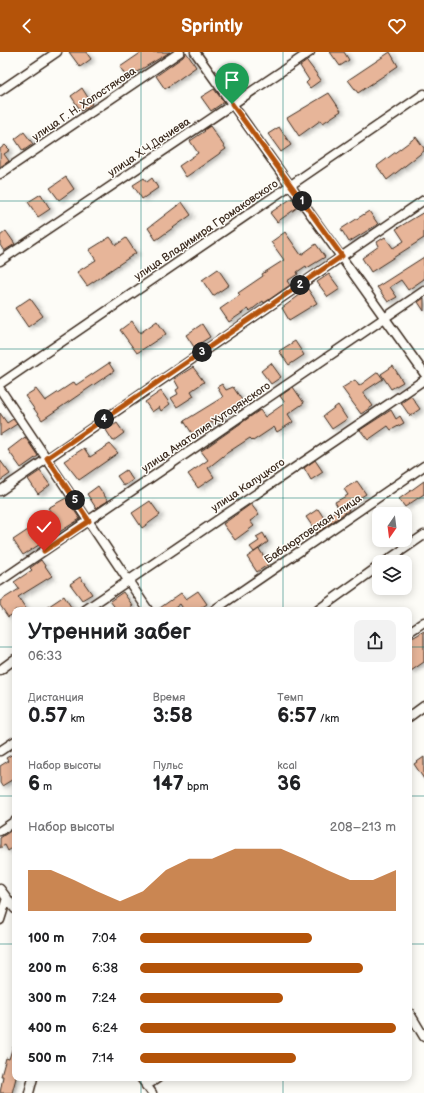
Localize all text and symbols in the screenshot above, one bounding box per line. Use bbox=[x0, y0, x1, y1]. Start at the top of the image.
icon: back bbox=[16, 15, 38, 37]
icon: heart bbox=[386, 15, 408, 37]
text: Sprintly bbox=[181, 16, 243, 37]
pin bbox=[215, 63, 249, 104]
street label: улица Г. Н. Холостякова bbox=[30, 64, 139, 144]
icon: arrive bbox=[221, 69, 243, 91]
street label: улица Х.Ч.Дачиева bbox=[106, 114, 193, 179]
street label: улица Владимира Громаковского bbox=[132, 177, 281, 283]
pin: 1 bbox=[292, 191, 312, 211]
text: 1 bbox=[300, 194, 304, 207]
pin: 2 bbox=[290, 275, 310, 295]
text: 2 bbox=[297, 278, 303, 291]
pin: 3 bbox=[192, 342, 212, 362]
text: 3 bbox=[199, 345, 205, 358]
street label: улица Анатолия Хуторянского bbox=[139, 379, 273, 475]
pin: 4 bbox=[94, 409, 114, 429]
text: 4 bbox=[101, 412, 107, 425]
street label: улица Калуцкого bbox=[209, 455, 287, 514]
pin: 5 bbox=[65, 490, 85, 510]
street label: Бабаюртовская улица bbox=[262, 491, 364, 566]
text: 5 bbox=[72, 493, 78, 506]
north arrow bbox=[372, 507, 412, 547]
map controls bbox=[372, 507, 412, 595]
pin bbox=[27, 510, 61, 551]
icon: check bbox=[33, 516, 55, 538]
button: layers bbox=[372, 555, 412, 595]
text: Утренний забег bbox=[28, 619, 191, 646]
button: share bbox=[354, 620, 396, 662]
text: 06:33 bbox=[28, 648, 62, 664]
text: Дистанция bbox=[28, 691, 84, 704]
text: Время bbox=[153, 691, 185, 704]
text: Темп bbox=[277, 691, 303, 704]
text: 0.57 bbox=[28, 704, 67, 728]
text: 3:58 bbox=[153, 704, 193, 728]
text: 6:57 bbox=[277, 704, 317, 728]
text: km bbox=[67, 712, 85, 725]
text: /km bbox=[317, 712, 339, 725]
text: Набор высоты bbox=[28, 759, 101, 772]
text: Пульс bbox=[153, 759, 183, 772]
text: kcal bbox=[277, 759, 297, 772]
text: 6 bbox=[28, 772, 40, 796]
text: 147 bbox=[153, 772, 184, 796]
text: 36 bbox=[277, 772, 301, 796]
text: m bbox=[40, 780, 52, 793]
text: bpm bbox=[184, 780, 209, 793]
text: Набор высоты bbox=[28, 819, 115, 835]
text: 208–213 m bbox=[330, 819, 396, 835]
text: 100 m bbox=[28, 930, 64, 946]
text: 7:04 bbox=[92, 930, 117, 946]
text: 200 m bbox=[28, 960, 66, 976]
text: 6:38 bbox=[92, 960, 118, 976]
text: 300 m bbox=[28, 990, 66, 1006]
text: 7:24 bbox=[92, 990, 116, 1006]
text: 400 m bbox=[28, 1020, 66, 1036]
text: 6:24 bbox=[92, 1020, 118, 1036]
text: 500 m bbox=[28, 1050, 66, 1066]
text: 7:14 bbox=[92, 1050, 114, 1066]

